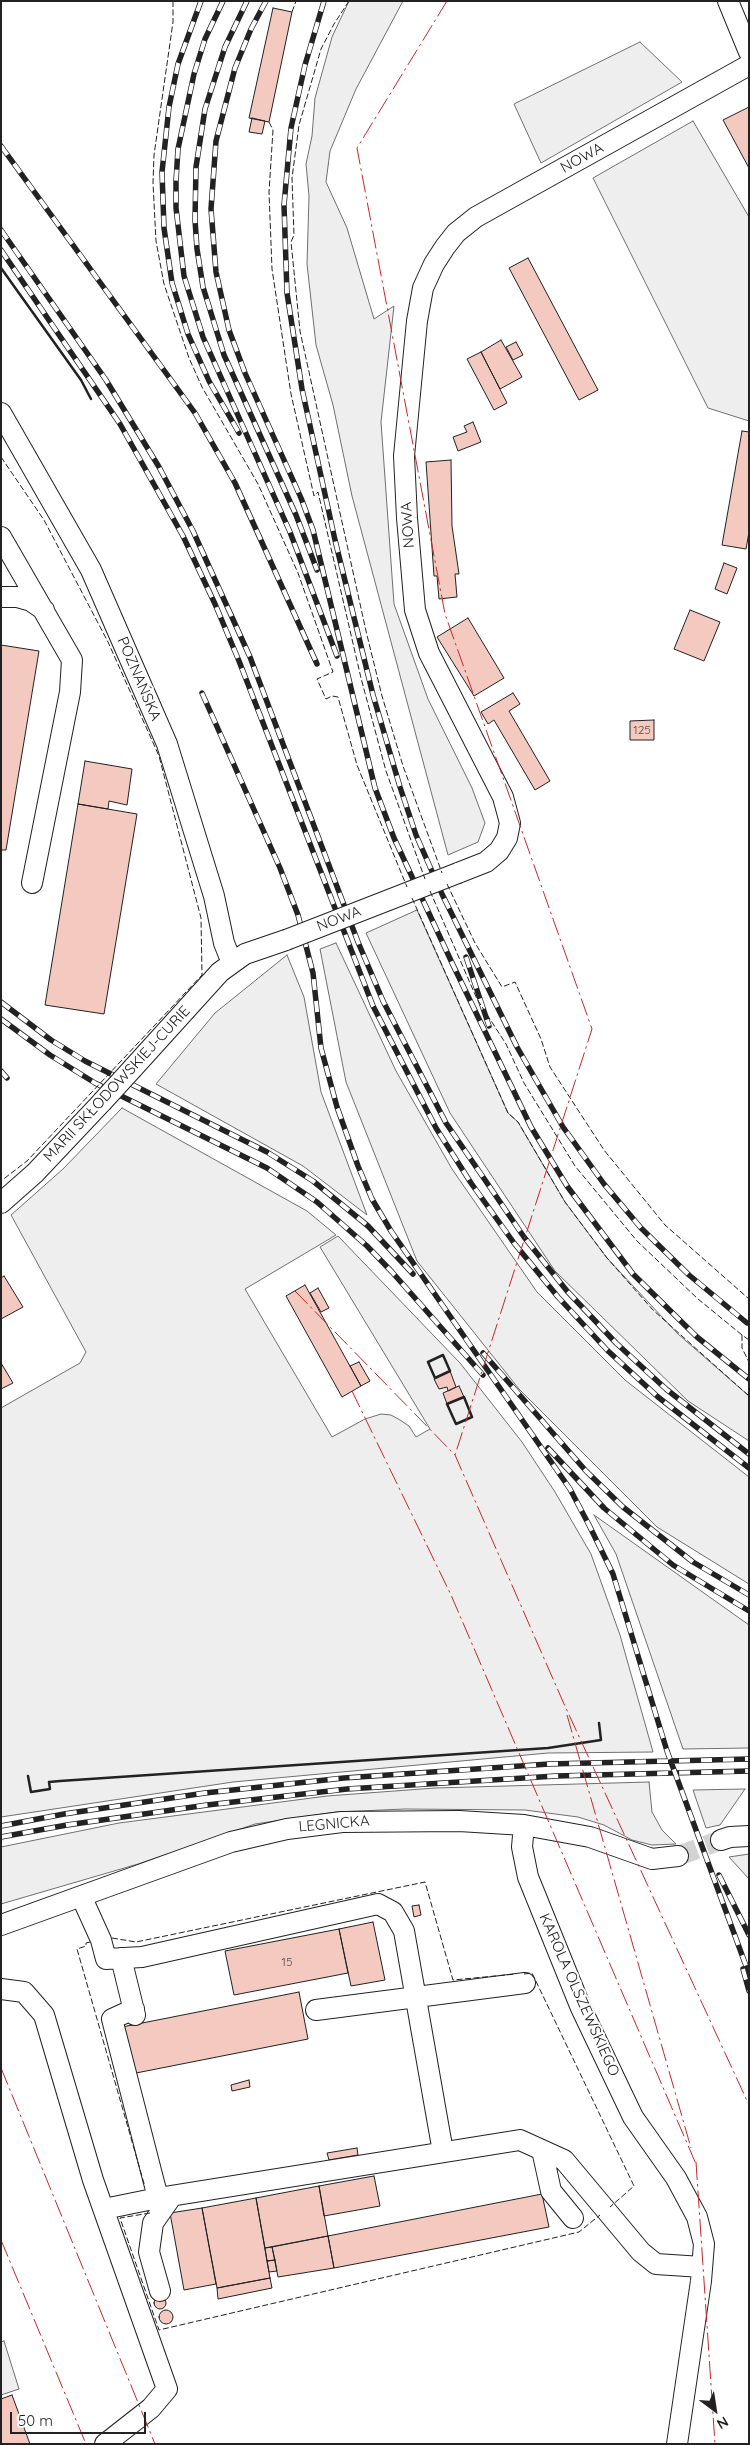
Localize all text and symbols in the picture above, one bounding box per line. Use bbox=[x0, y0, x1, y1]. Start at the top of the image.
street label: NOWA bbox=[557, 139, 607, 177]
street label: NOWA bbox=[397, 501, 419, 549]
street label: POZNAŃSKA bbox=[113, 634, 165, 724]
house number: 125 bbox=[633, 723, 651, 737]
street label: NOWA bbox=[314, 902, 364, 936]
street label: MARII SKŁODOWSKIEJ-CURIE bbox=[40, 1002, 194, 1166]
street label: LEGNICKA bbox=[298, 1812, 370, 1836]
street label: KAROLA OLSZEWSKIEGO bbox=[535, 1911, 623, 2079]
house number: 15 bbox=[282, 1955, 292, 1969]
north arrow bbox=[690, 2385, 740, 2435]
scale bar bbox=[12, 2402, 149, 2434]
text: 50 m bbox=[18, 2411, 53, 2430]
text: N bbox=[714, 2412, 732, 2433]

